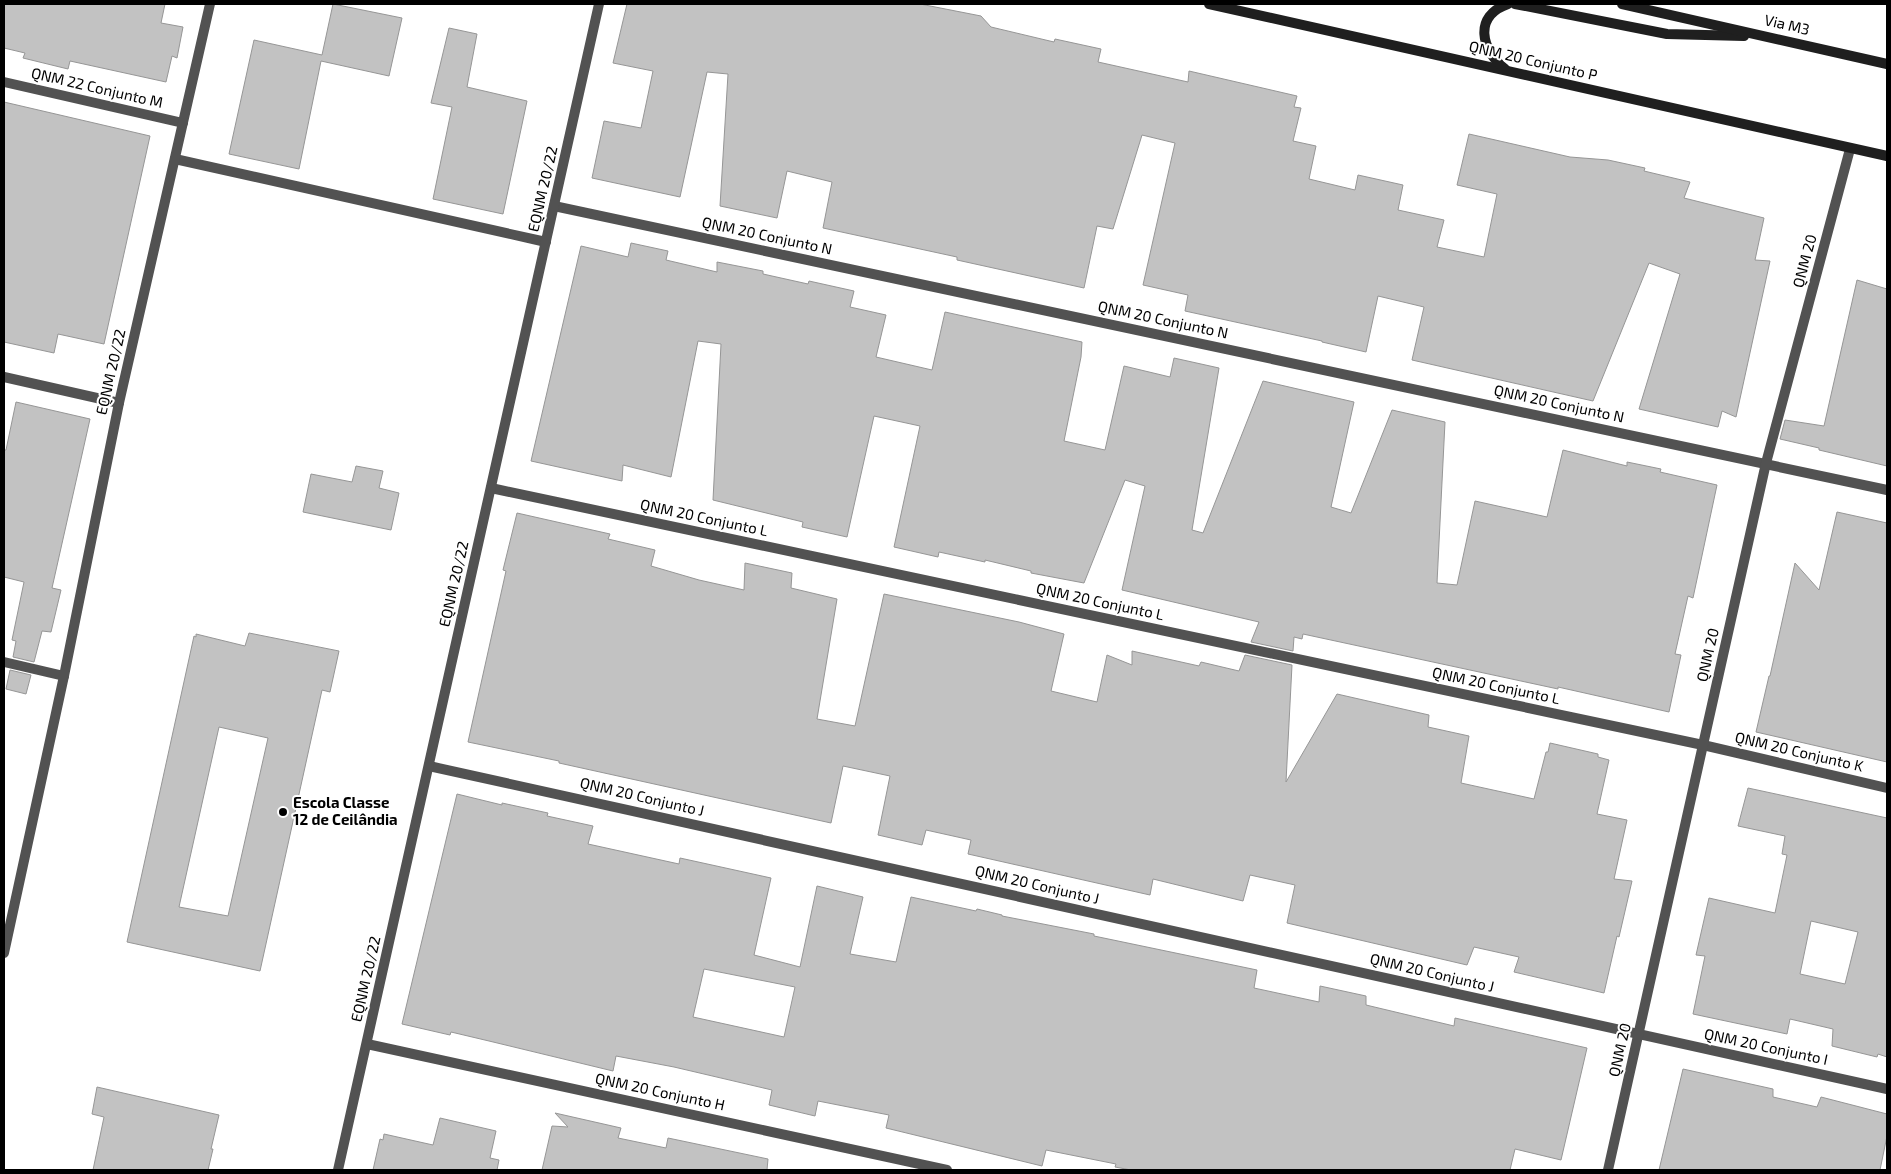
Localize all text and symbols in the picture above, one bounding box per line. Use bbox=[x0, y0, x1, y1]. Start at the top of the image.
street label: Via M3 bbox=[1763, 10, 1812, 38]
street label: QNM 20 Conjunto P bbox=[1467, 37, 1599, 85]
street label: QNM 22 Conjunto M bbox=[29, 63, 165, 112]
street label: EQNM 20/22 bbox=[523, 144, 562, 234]
street label: QNM 20 Conjunto N bbox=[700, 212, 834, 259]
street label: QNM 20 bbox=[1788, 232, 1821, 290]
street label: QNM 20 Conjunto N bbox=[1096, 296, 1230, 343]
street label: EQNM 20/22 bbox=[91, 327, 130, 417]
street label: QNM 20 Conjunto N bbox=[1492, 380, 1626, 427]
street label: QNM 20 Conjunto L bbox=[639, 495, 770, 540]
street label: EQNM 20/22 bbox=[434, 539, 473, 629]
street label: QNM 20 Conjunto L bbox=[1035, 579, 1166, 624]
street label: QNM 20 bbox=[1692, 626, 1723, 684]
street label: QNM 20 Conjunto L bbox=[1431, 663, 1562, 708]
street label: QNM 20 Conjunto K bbox=[1733, 728, 1865, 776]
street label: QNM 20 Conjunto J bbox=[578, 773, 706, 820]
place label: Escola Classe 12 de Ceilândia bbox=[293, 793, 398, 828]
marker: Escola Classe 12 de Ceilândia bbox=[277, 806, 289, 818]
street label: QNM 20 Conjunto J bbox=[973, 861, 1101, 908]
street label: EQNM 20/22 bbox=[346, 934, 385, 1024]
street label: QNM 20 Conjunto J bbox=[1368, 949, 1496, 996]
street label: QNM 20 bbox=[1604, 1021, 1635, 1079]
street label: QNM 20 Conjunto I bbox=[1702, 1024, 1830, 1069]
street label: QNM 20 Conjunto H bbox=[593, 1068, 727, 1115]

